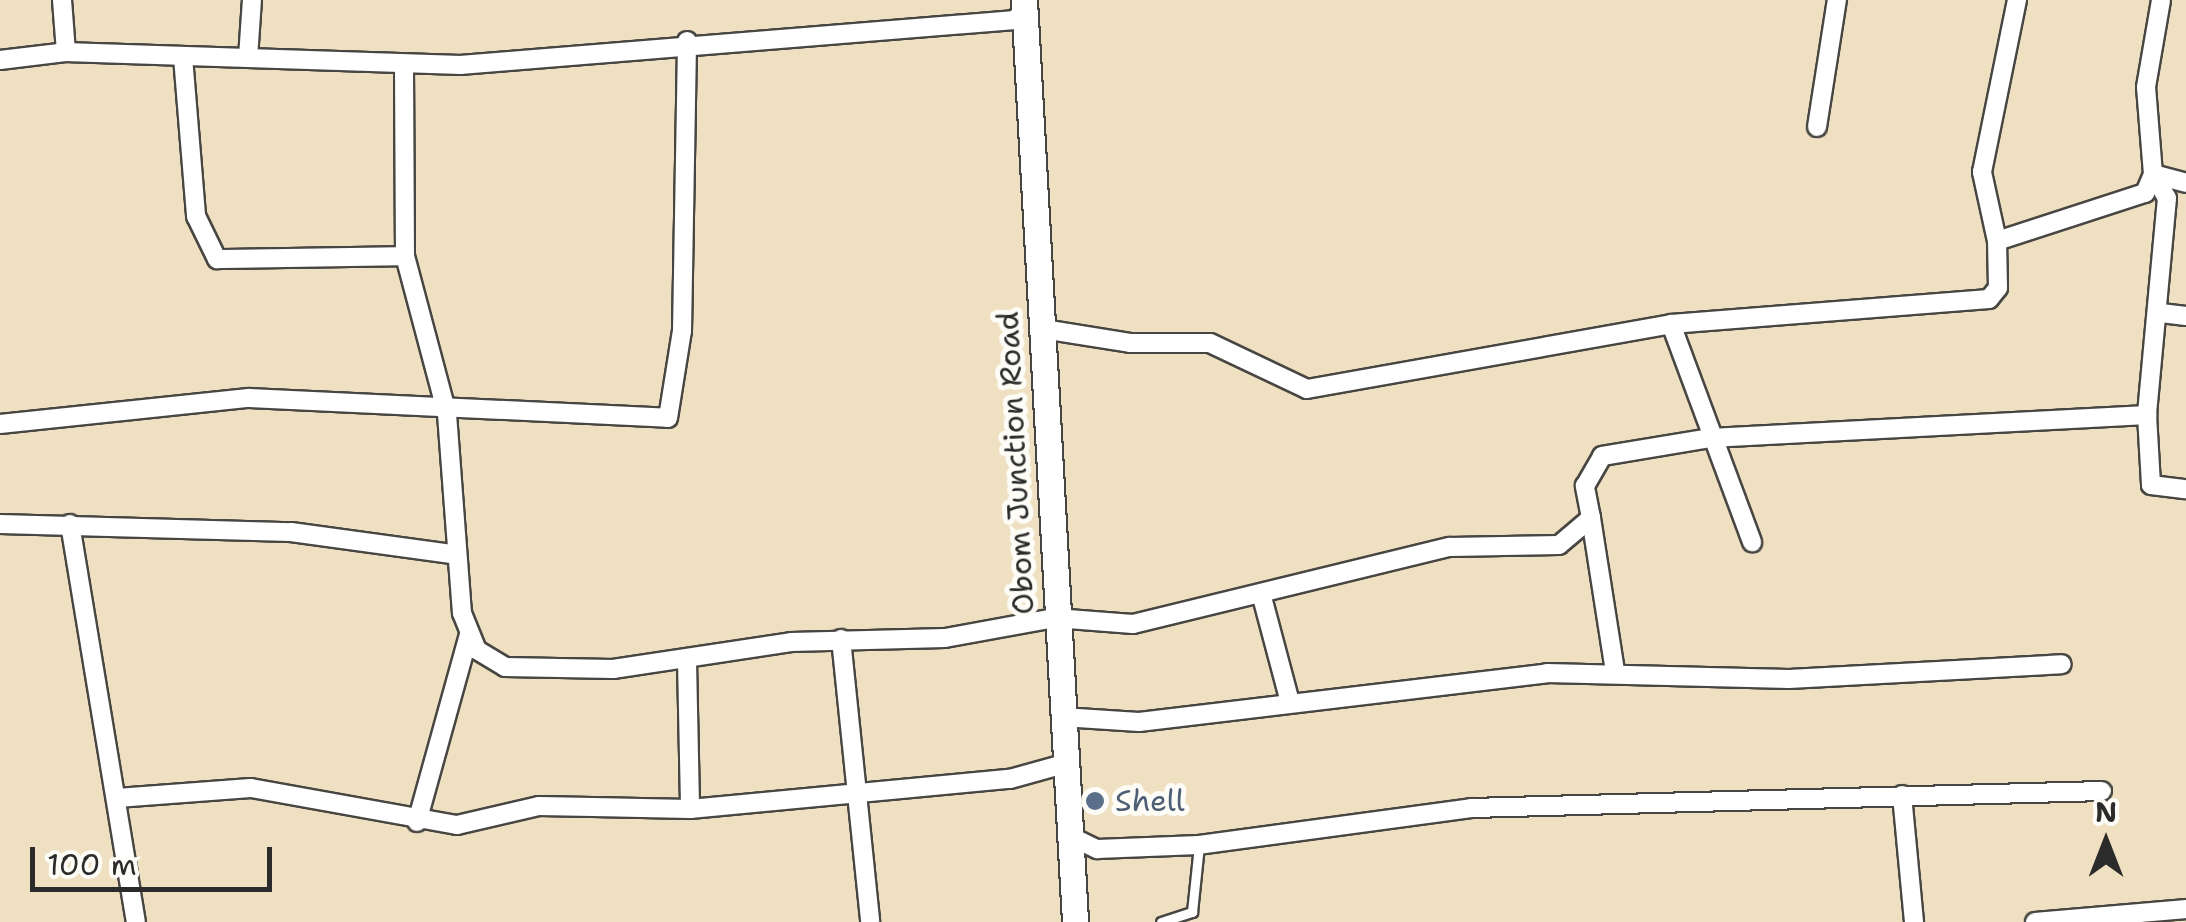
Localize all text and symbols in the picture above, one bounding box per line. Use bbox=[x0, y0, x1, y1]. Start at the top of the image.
street label: Obom Junction Road bbox=[990, 310, 1042, 616]
place label: Shell bbox=[1115, 783, 1185, 819]
marker: Shell bbox=[1084, 790, 1106, 812]
north arrow bbox=[2056, 792, 2156, 892]
text: N bbox=[2095, 793, 2117, 831]
scale bar bbox=[35, 827, 278, 889]
text: 100 m bbox=[47, 844, 137, 885]

